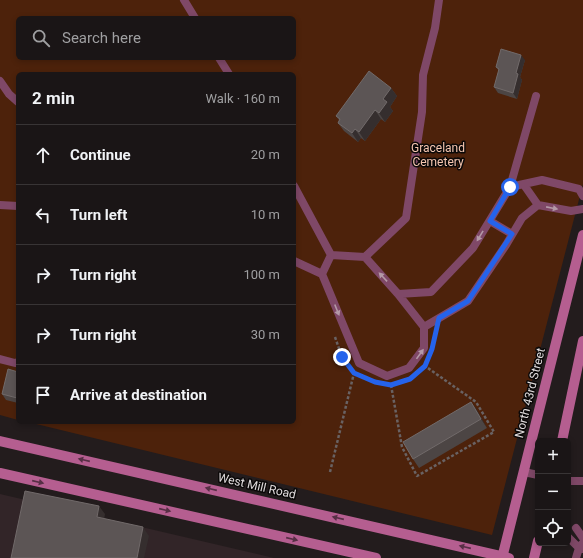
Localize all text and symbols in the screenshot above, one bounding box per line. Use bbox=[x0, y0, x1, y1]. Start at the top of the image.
search box bbox=[16, 16, 296, 60]
icon: search bbox=[30, 27, 52, 49]
text: Search here bbox=[62, 29, 141, 47]
text: 2 min bbox=[32, 88, 75, 108]
text: Walk · 160 m bbox=[205, 91, 280, 106]
park label: Graceland Cemetery bbox=[411, 141, 465, 169]
icon: ahead bbox=[32, 144, 54, 166]
text: Continue bbox=[70, 146, 131, 164]
text: 20 m bbox=[251, 147, 280, 162]
route start bbox=[501, 178, 519, 196]
icon: left bbox=[32, 204, 54, 226]
one-way arrow bbox=[546, 205, 558, 211]
text: Turn left bbox=[70, 206, 127, 224]
text: 10 m bbox=[251, 207, 280, 222]
one-way arrow bbox=[477, 230, 484, 242]
icon: right bbox=[32, 264, 54, 286]
text: Turn right bbox=[70, 266, 136, 284]
text: 100 m bbox=[243, 267, 280, 282]
one-way arrow bbox=[379, 273, 388, 282]
one-way arrow bbox=[334, 304, 340, 316]
icon: right bbox=[32, 324, 54, 346]
text: Turn right bbox=[70, 326, 136, 344]
text: 30 m bbox=[251, 327, 280, 342]
street label: North 43rd Street bbox=[512, 347, 548, 439]
route end bbox=[333, 348, 351, 366]
one-way arrow bbox=[415, 348, 424, 359]
icon: arrive bbox=[32, 384, 54, 406]
text: Arrive at destination bbox=[70, 386, 207, 404]
map controls bbox=[535, 438, 571, 546]
button: + bbox=[535, 438, 571, 474]
one-way arrow bbox=[78, 457, 91, 463]
street label: West Mill Road bbox=[217, 470, 297, 502]
button: − bbox=[535, 474, 571, 510]
one-way arrow bbox=[32, 479, 44, 485]
one-way arrow bbox=[205, 486, 217, 492]
one-way arrow bbox=[159, 508, 171, 514]
button: locate bbox=[535, 510, 571, 546]
one-way arrow bbox=[332, 515, 344, 521]
one-way arrow bbox=[286, 536, 298, 542]
one-way arrow bbox=[458, 544, 471, 550]

